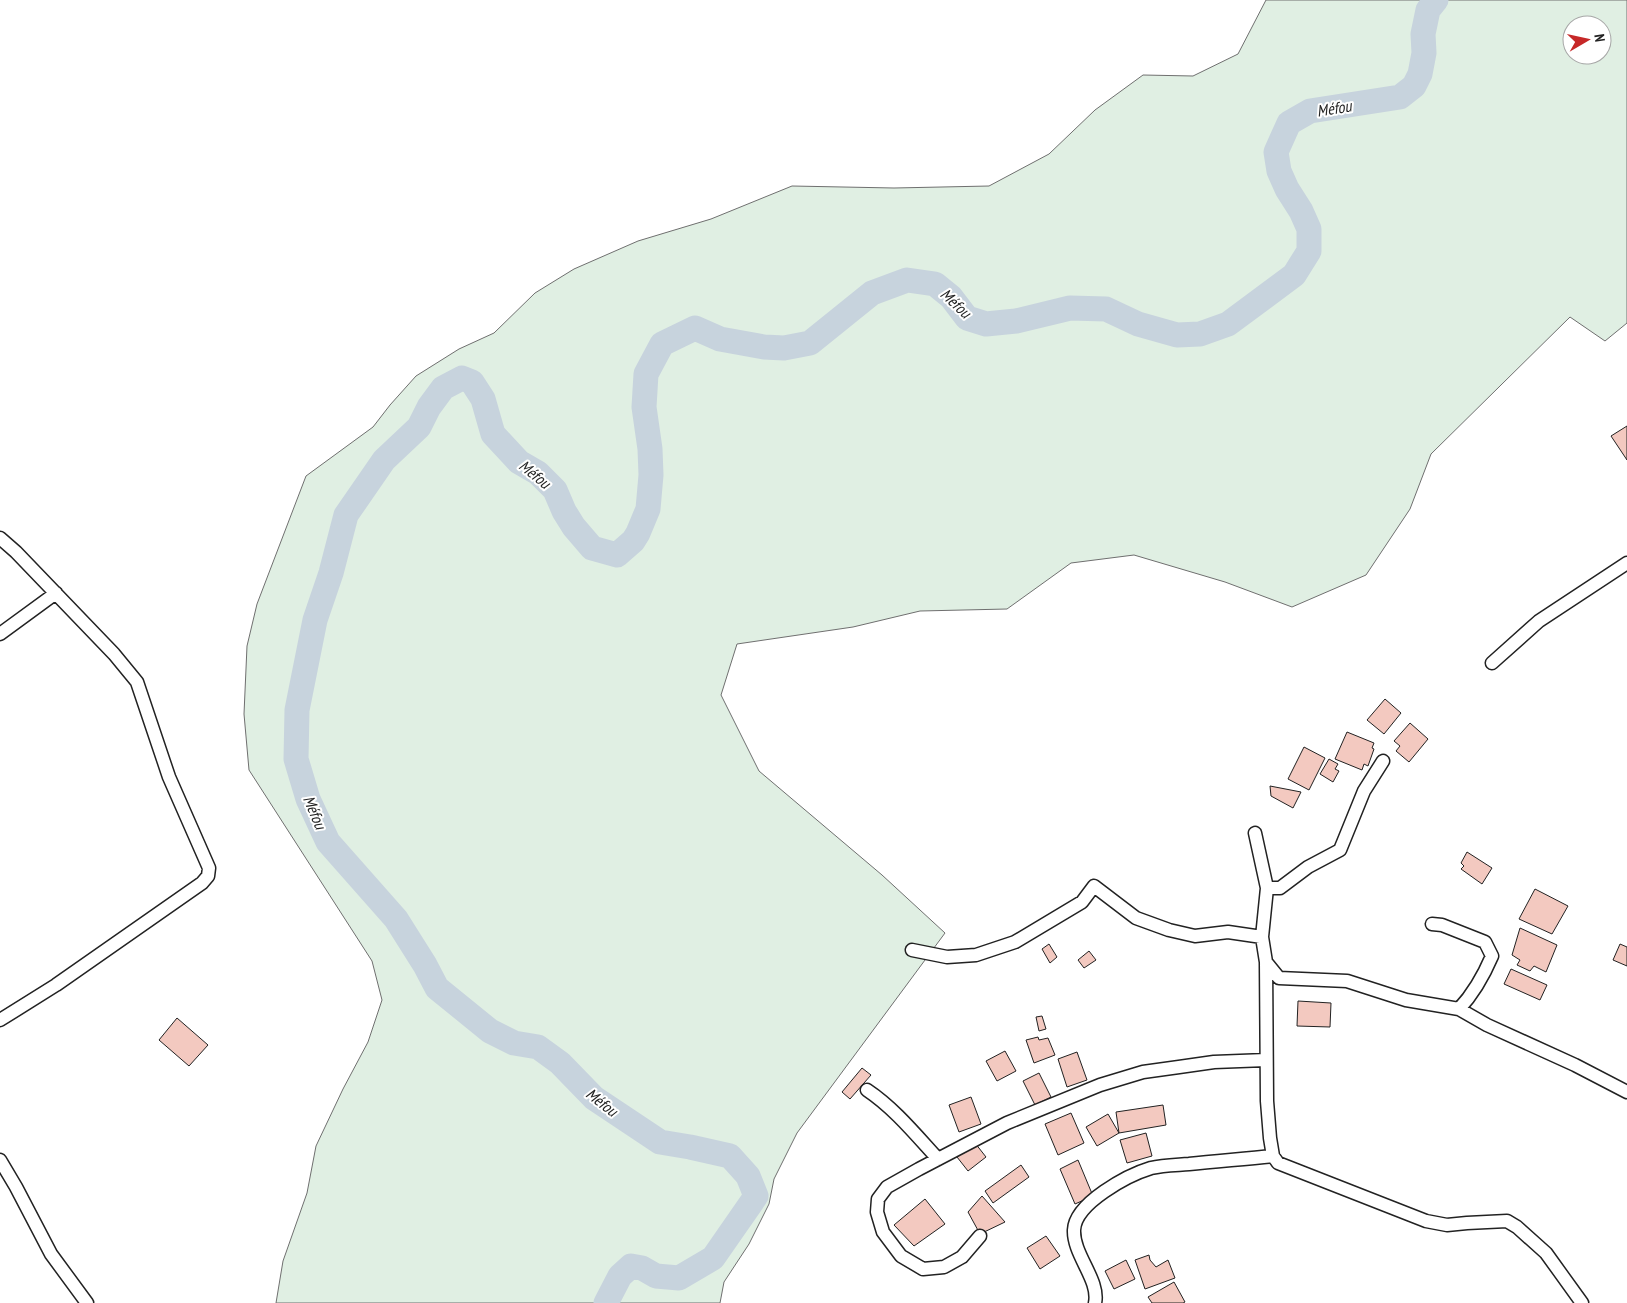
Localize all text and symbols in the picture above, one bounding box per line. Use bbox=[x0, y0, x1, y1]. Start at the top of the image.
north arrow bbox=[1562, 15, 1612, 65]
text: N bbox=[1590, 33, 1609, 43]
water label: Méfou bbox=[1315, 95, 1354, 121]
water label: Méfou bbox=[937, 284, 976, 323]
water label: Méfou bbox=[515, 455, 556, 493]
water label: Méfou bbox=[299, 792, 331, 833]
water label: Méfou bbox=[582, 1083, 623, 1121]

